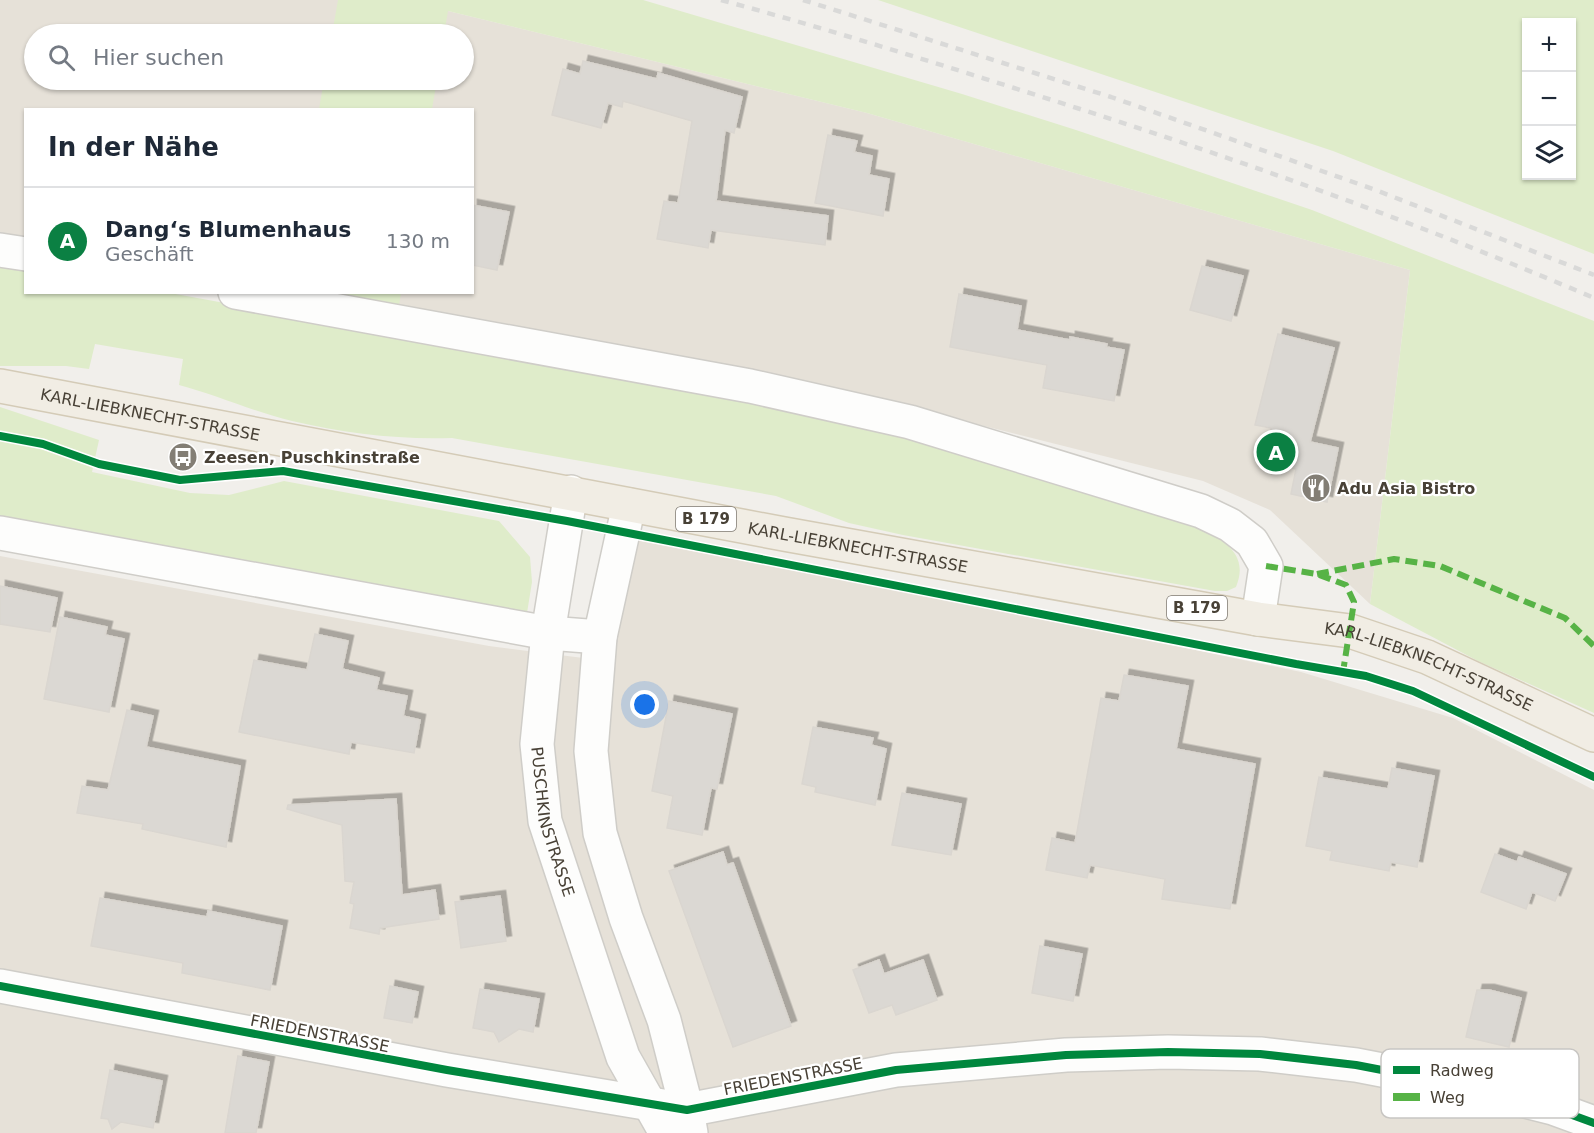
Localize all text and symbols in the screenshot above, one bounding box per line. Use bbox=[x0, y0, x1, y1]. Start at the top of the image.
map controls bbox=[1522, 18, 1576, 180]
button: + bbox=[1522, 18, 1576, 72]
search box bbox=[24, 24, 474, 90]
icon: search bbox=[45, 41, 78, 74]
text: Hier suchen bbox=[93, 45, 224, 70]
button: − bbox=[1522, 72, 1576, 126]
button: layers bbox=[1522, 126, 1576, 180]
text: In der Nähe bbox=[48, 132, 219, 162]
text: Dang‘s Blumenhaus bbox=[105, 217, 351, 242]
text: A bbox=[60, 229, 75, 253]
text: 130 m bbox=[386, 229, 450, 253]
text: Geschäft bbox=[105, 242, 194, 266]
street label: KARL-LIEBKNECHT-STRASSE bbox=[39, 385, 262, 445]
pin: A bbox=[1256, 430, 1296, 474]
bus stop icon: Zeesen, Puschkinstraße bbox=[167, 441, 199, 473]
place label: Zeesen, Puschkinstraße bbox=[204, 448, 420, 467]
restaurant icon: Adu Asia Bistro bbox=[1300, 472, 1332, 504]
place label: Adu Asia Bistro bbox=[1337, 479, 1475, 498]
road number: B 179 bbox=[676, 507, 736, 531]
street label: KARL-LIEBKNECHT-STRASSE bbox=[746, 518, 969, 577]
road number: B 179 bbox=[1167, 596, 1227, 620]
street label: KARL-LIEBKNECHT-STRASSE bbox=[1323, 619, 1536, 715]
your location bbox=[630, 690, 659, 719]
street label: PUSCHKINSTRASSE bbox=[527, 746, 578, 899]
street label: FRIEDENSTRASSE bbox=[249, 1011, 391, 1056]
legend bbox=[1381, 1049, 1579, 1118]
street label: FRIEDENSTRASSE bbox=[722, 1054, 864, 1099]
text: Radweg bbox=[1430, 1061, 1494, 1080]
text: Weg bbox=[1430, 1088, 1465, 1107]

